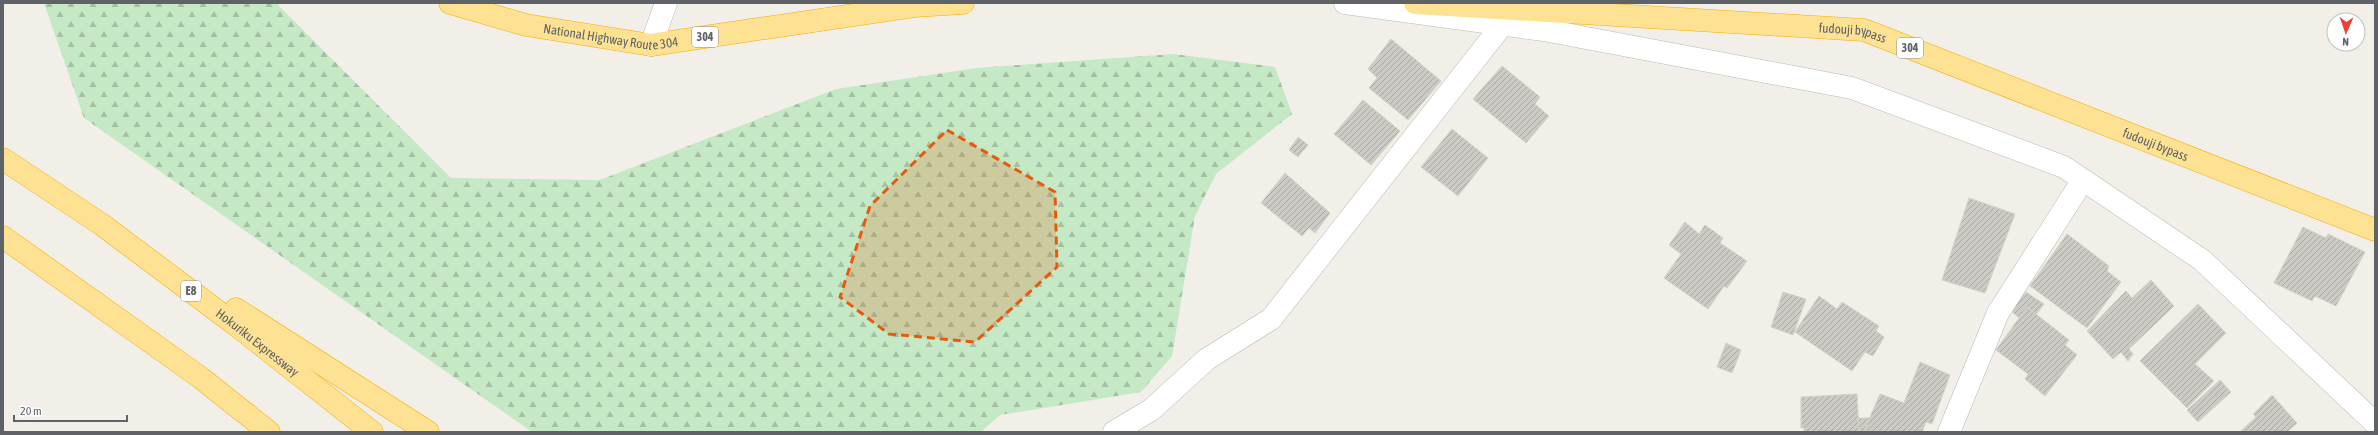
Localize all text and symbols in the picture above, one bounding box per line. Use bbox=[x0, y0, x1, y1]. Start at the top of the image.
north arrow bbox=[2326, 12, 2366, 52]
street label: National Highway Route 304 bbox=[542, 20, 679, 53]
street label: fudouji bypass bbox=[1818, 20, 1889, 46]
road number: 304 bbox=[692, 27, 718, 47]
text: N bbox=[2342, 36, 2349, 48]
road number: 304 bbox=[1897, 38, 1923, 58]
street label: fudouji bypass bbox=[2121, 125, 2191, 164]
road number: E8 bbox=[181, 281, 201, 301]
street label: Hokuriku Expressway bbox=[213, 305, 303, 380]
scale bar bbox=[14, 397, 127, 423]
text: 20 m bbox=[20, 404, 42, 418]

